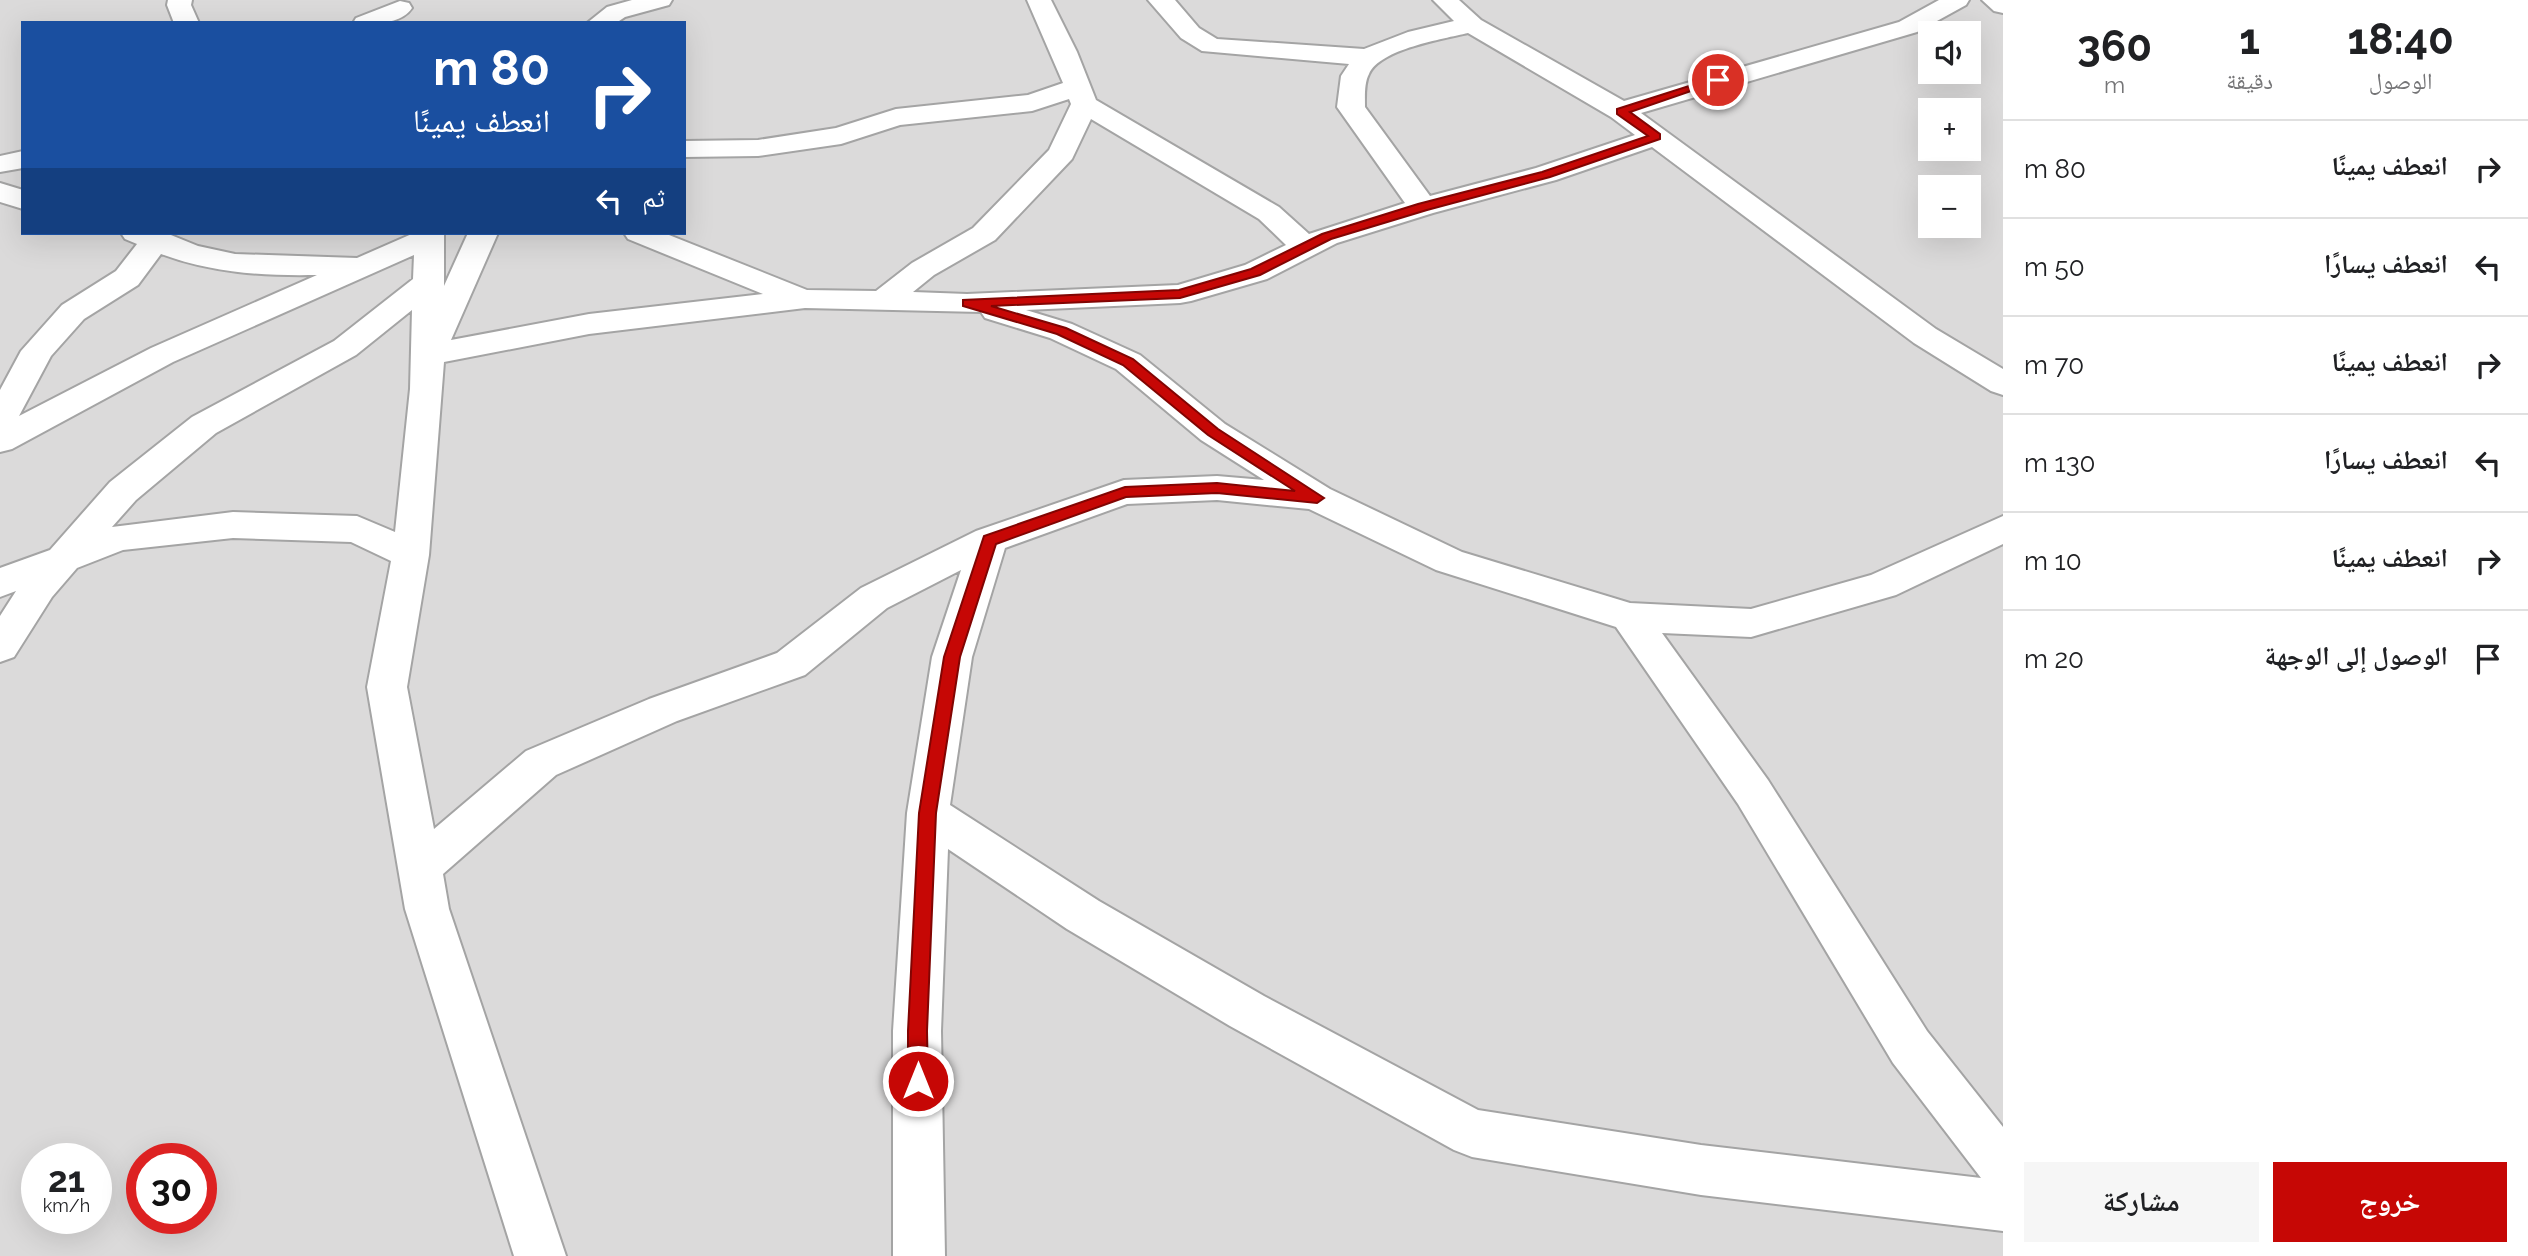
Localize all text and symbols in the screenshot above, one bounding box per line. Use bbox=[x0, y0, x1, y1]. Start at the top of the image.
text: 1 bbox=[2239, 15, 2260, 64]
text: 18:40 bbox=[2347, 15, 2454, 64]
map controls bbox=[1918, 21, 1981, 238]
button: sound bbox=[1918, 21, 1981, 84]
text: 360 bbox=[2077, 22, 2152, 71]
text: 80 m bbox=[433, 39, 550, 96]
icon: right bbox=[574, 49, 665, 140]
pin bbox=[1688, 50, 1748, 110]
icon: arrive bbox=[1699, 61, 1737, 99]
text: دقيقة bbox=[2226, 67, 2273, 94]
text: الوصول bbox=[2369, 67, 2432, 94]
text: m bbox=[2104, 71, 2125, 98]
button: + bbox=[1918, 98, 1981, 161]
text: انعطف يمينًا bbox=[413, 102, 550, 139]
icon: right bbox=[2469, 150, 2507, 188]
text: انعطف يمينًا bbox=[2331, 151, 2448, 181]
text: 80 m bbox=[2024, 154, 2086, 184]
button: − bbox=[1918, 175, 1981, 238]
icon: left bbox=[590, 182, 628, 220]
text: ثم bbox=[642, 183, 665, 213]
icon: left bbox=[2469, 248, 2507, 286]
text: انعطف يسارًا bbox=[2324, 249, 2448, 279]
text: 50 m bbox=[2024, 252, 2085, 282]
icon: right bbox=[2469, 346, 2507, 384]
text: انعطف يمينًا bbox=[2331, 347, 2448, 377]
text: 70 m bbox=[2024, 350, 2084, 380]
icon: left bbox=[2469, 444, 2507, 482]
text: انعطف يسارًا bbox=[2324, 445, 2448, 475]
text: 130 m bbox=[2024, 448, 2095, 478]
icon: right bbox=[2469, 542, 2507, 580]
text: انعطف يمينًا bbox=[2331, 543, 2448, 573]
text: 10 m bbox=[2024, 546, 2082, 576]
icon: arrive bbox=[2469, 640, 2507, 678]
text: الوصول إلى الوجهة bbox=[2265, 641, 2448, 671]
text: 20 m bbox=[2024, 644, 2084, 674]
position arrow bbox=[881, 1044, 955, 1118]
speed limit sign: 30 bbox=[126, 1143, 217, 1234]
text: 21 bbox=[48, 1159, 85, 1200]
button: مشاركة bbox=[2024, 1162, 2259, 1242]
button: خروج bbox=[2273, 1162, 2507, 1242]
text: km/h bbox=[43, 1195, 90, 1216]

